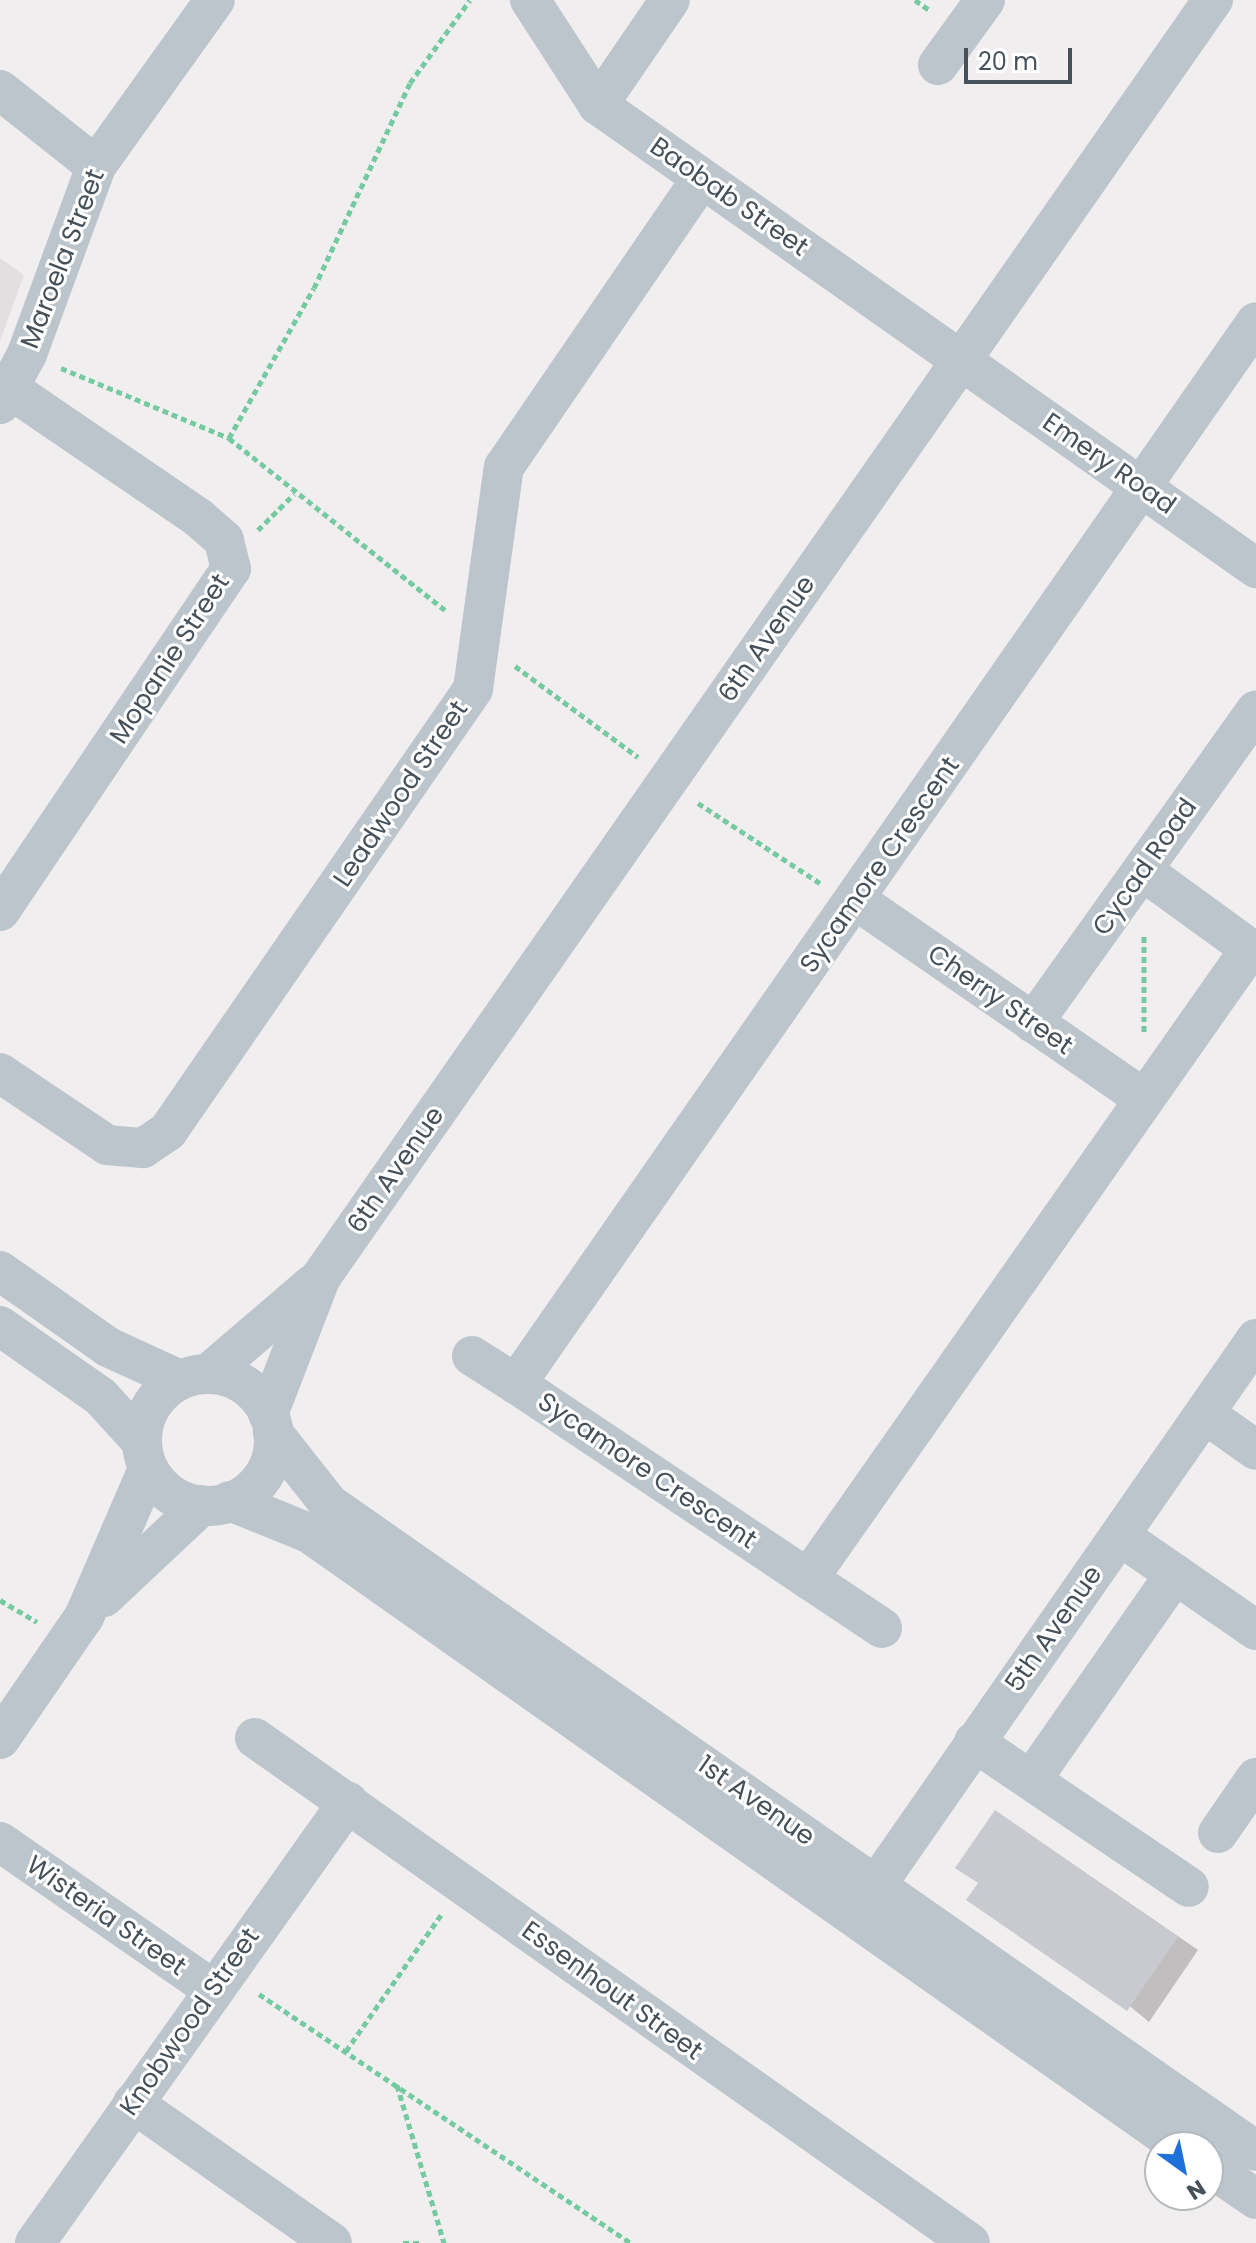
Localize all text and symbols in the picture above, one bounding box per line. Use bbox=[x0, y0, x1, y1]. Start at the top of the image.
scale bar bbox=[968, 32, 1076, 82]
text: 20 m bbox=[978, 45, 1038, 78]
street label: Baobab Street bbox=[644, 131, 814, 263]
street label: Maroela Street bbox=[14, 165, 112, 353]
street label: Emery Road bbox=[1037, 407, 1181, 521]
street label: Mopanie Street bbox=[103, 568, 237, 750]
street label: 6th Avenue bbox=[712, 570, 822, 708]
street label: Leadwood Street bbox=[327, 695, 475, 893]
street label: Sycamore Crescent bbox=[794, 751, 966, 979]
street label: Cycad Road bbox=[1086, 792, 1204, 942]
street label: Cherry Street bbox=[921, 938, 1079, 1062]
street label: 6th Avenue bbox=[341, 1101, 451, 1239]
street label: Sycamore Crescent bbox=[532, 1386, 762, 1556]
street label: 5th Avenue bbox=[999, 1560, 1109, 1698]
street label: 1st Avenue bbox=[691, 1749, 821, 1853]
street label: Wisteria Street bbox=[20, 1849, 192, 1983]
street label: Essenhout Street bbox=[516, 1915, 708, 2067]
street label: Knobwood Street bbox=[114, 1922, 266, 2122]
north arrow bbox=[1144, 2131, 1224, 2211]
text: N bbox=[1181, 2172, 1212, 2207]

